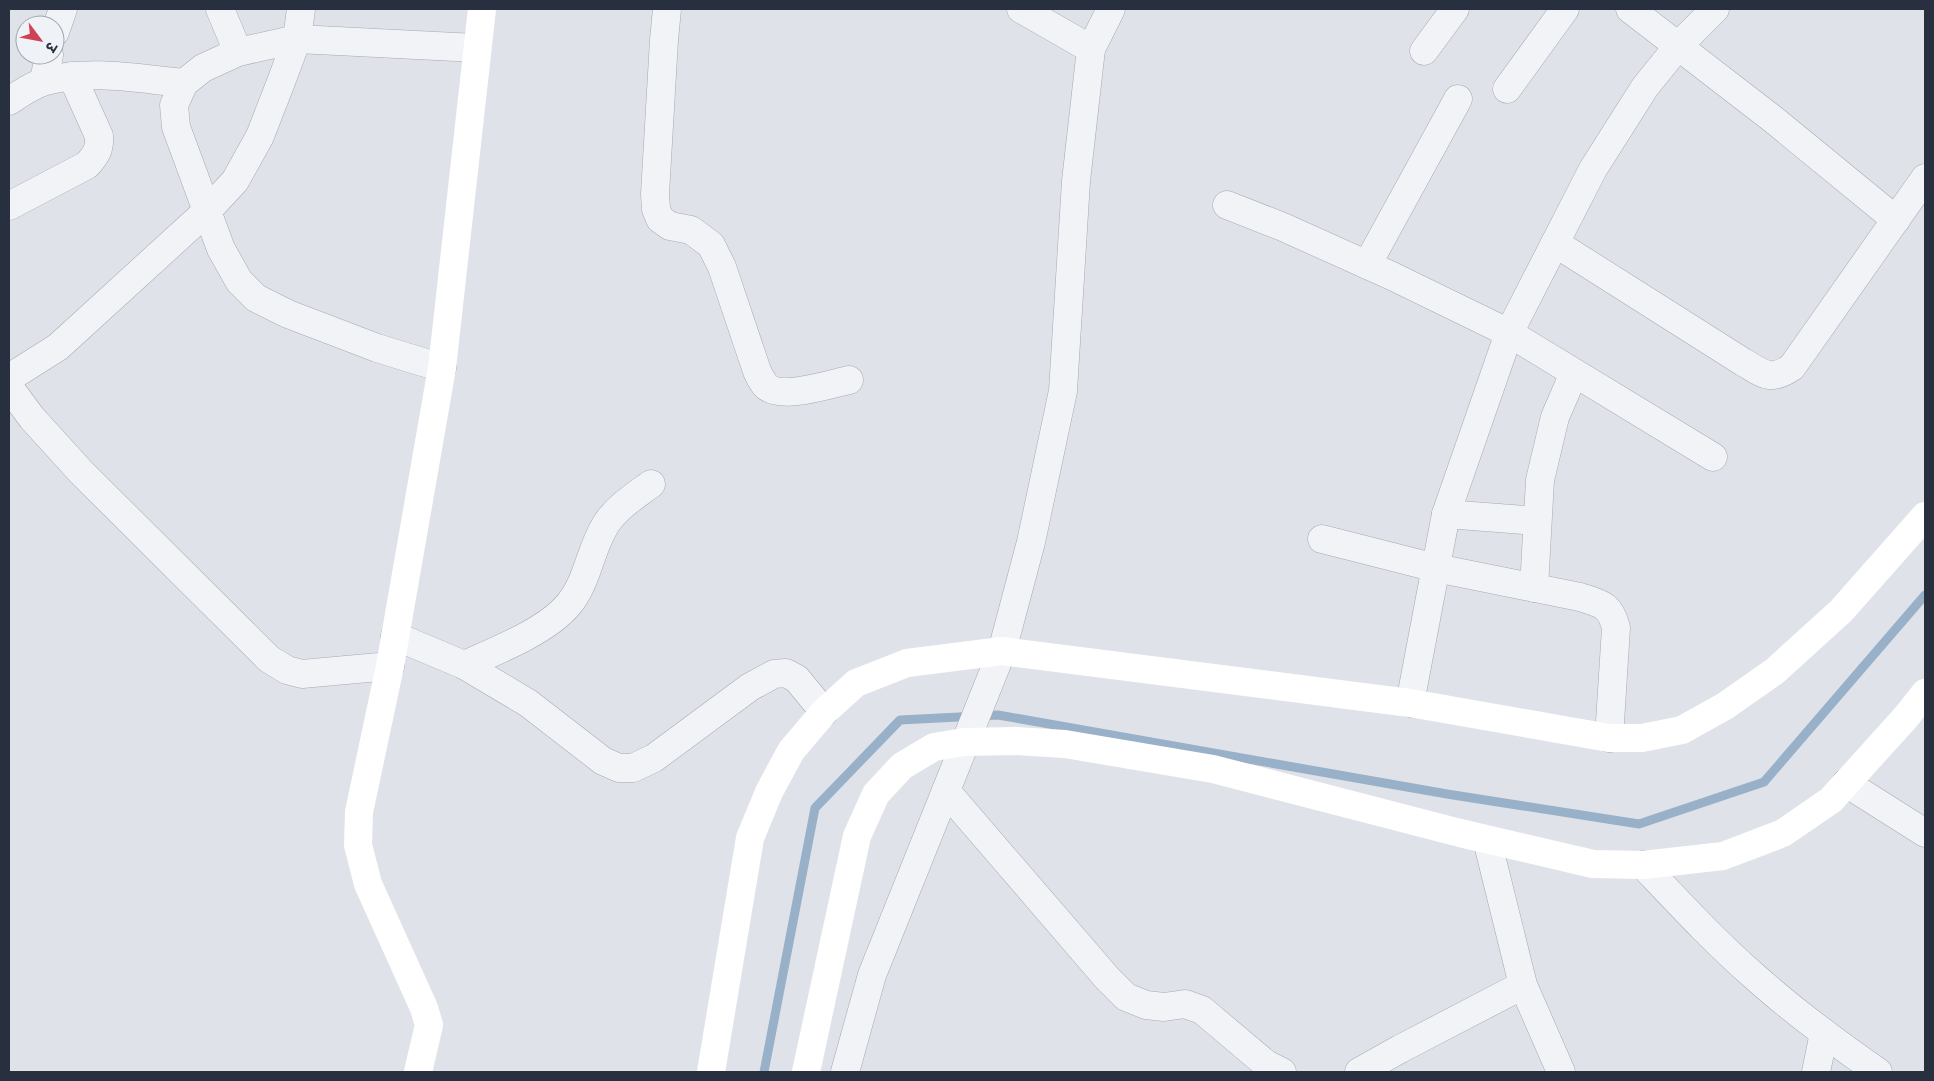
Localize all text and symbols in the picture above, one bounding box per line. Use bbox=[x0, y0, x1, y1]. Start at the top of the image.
north arrow bbox=[15, 15, 65, 65]
text: उ bbox=[40, 37, 62, 56]

